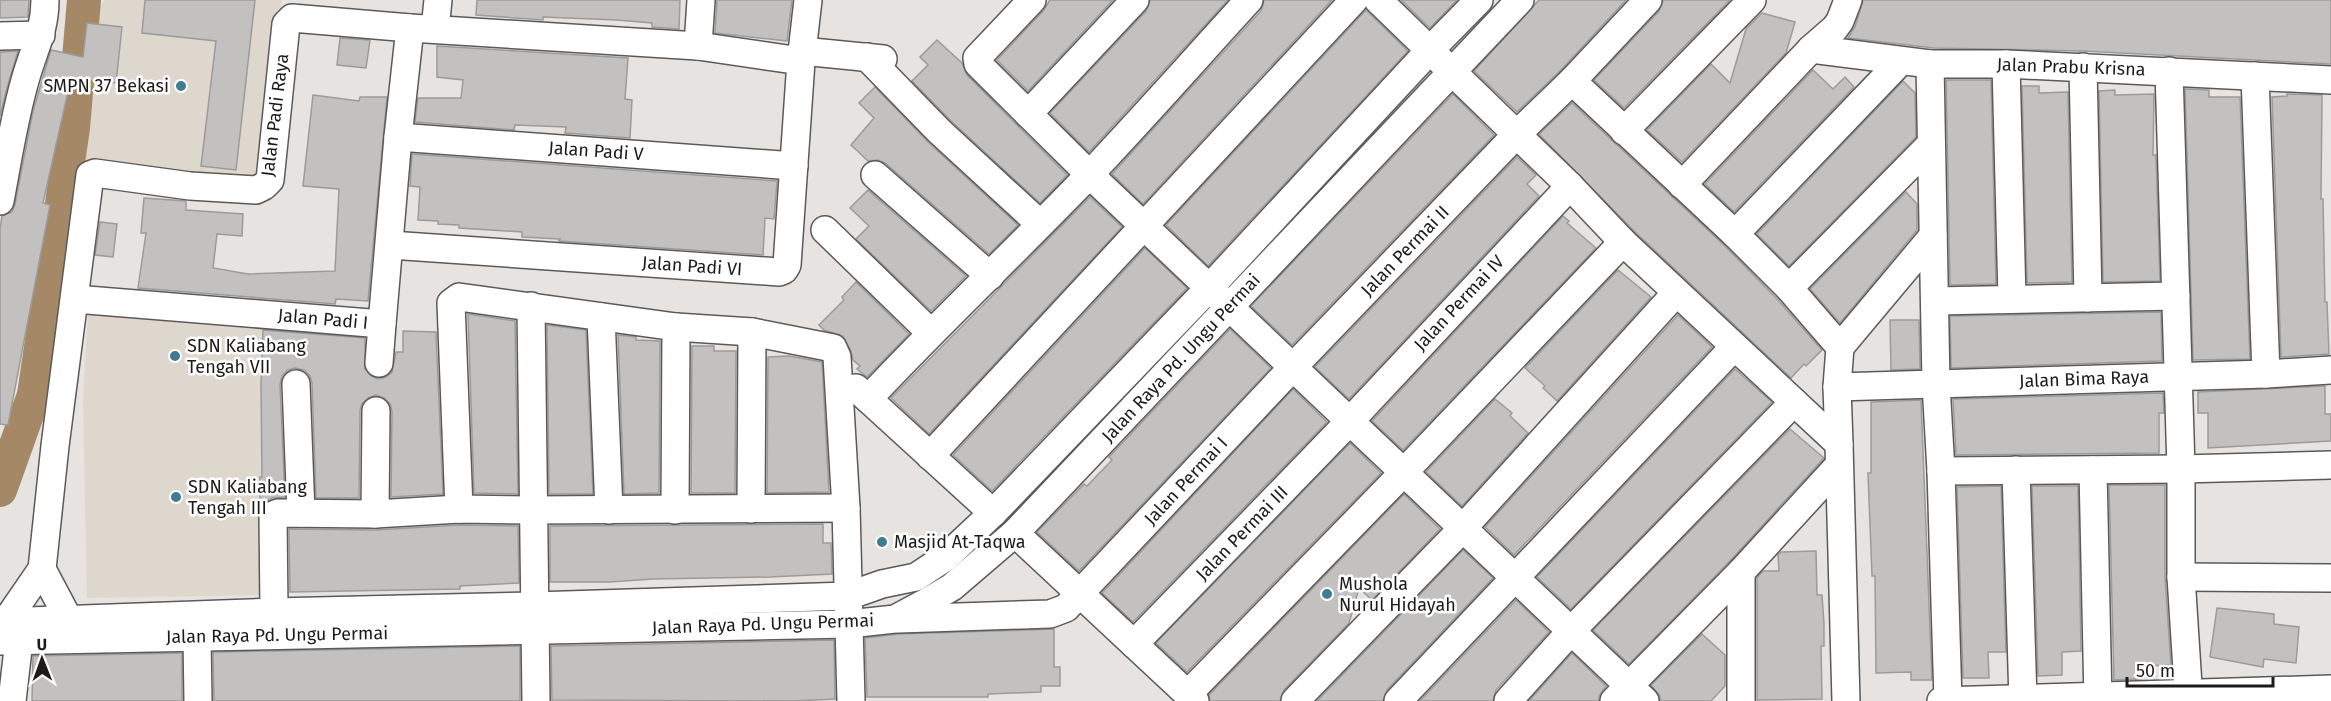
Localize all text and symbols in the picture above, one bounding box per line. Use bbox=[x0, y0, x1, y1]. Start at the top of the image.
street label: Jalan Padi Raya bbox=[257, 52, 293, 178]
street label: Jalan Prabu Krisna bbox=[1996, 53, 2146, 81]
place label: SMPN 37 Bekasi bbox=[43, 75, 169, 97]
marker: SMPN 37 Bekasi bbox=[174, 79, 188, 93]
street label: Jalan Padi V bbox=[548, 137, 644, 165]
street label: Jalan Permai II bbox=[1356, 201, 1454, 301]
street label: Jalan Permai IV bbox=[1409, 251, 1509, 355]
street label: Jalan Padi VI bbox=[641, 252, 743, 280]
street label: Jalan Raya Pd. Ungu Permai bbox=[1097, 269, 1265, 447]
street label: Jalan Padi I bbox=[277, 304, 369, 334]
place label: SDN Kaliabang Tengah VII bbox=[187, 335, 307, 378]
marker: SDN Kaliabang Tengah VII bbox=[168, 349, 182, 363]
street label: Jalan Bima Raya bbox=[2019, 366, 2149, 392]
street label: Jalan Permai I bbox=[1140, 432, 1232, 530]
place label: SDN Kaliabang Tengah III bbox=[188, 476, 308, 519]
street label: Jalan Permai III bbox=[1191, 481, 1293, 585]
marker: SDN Kaliabang Tengah III bbox=[169, 490, 183, 504]
place label: Masjid At-Taqwa bbox=[894, 531, 1026, 553]
marker: Masjid At-Taqwa bbox=[875, 535, 889, 549]
place label: Mushola Nurul Hidayah bbox=[1339, 573, 1456, 616]
marker: Mushola Nurul Hidayah bbox=[1320, 587, 1334, 601]
street label: Jalan Raya Pd. Ungu Permai bbox=[651, 609, 875, 639]
street label: Jalan Raya Pd. Ungu Permai bbox=[166, 622, 388, 648]
north arrow bbox=[12, 629, 72, 689]
text: U bbox=[36, 635, 47, 654]
scale bar bbox=[2127, 650, 2272, 688]
text: 50 m bbox=[2136, 660, 2175, 682]

